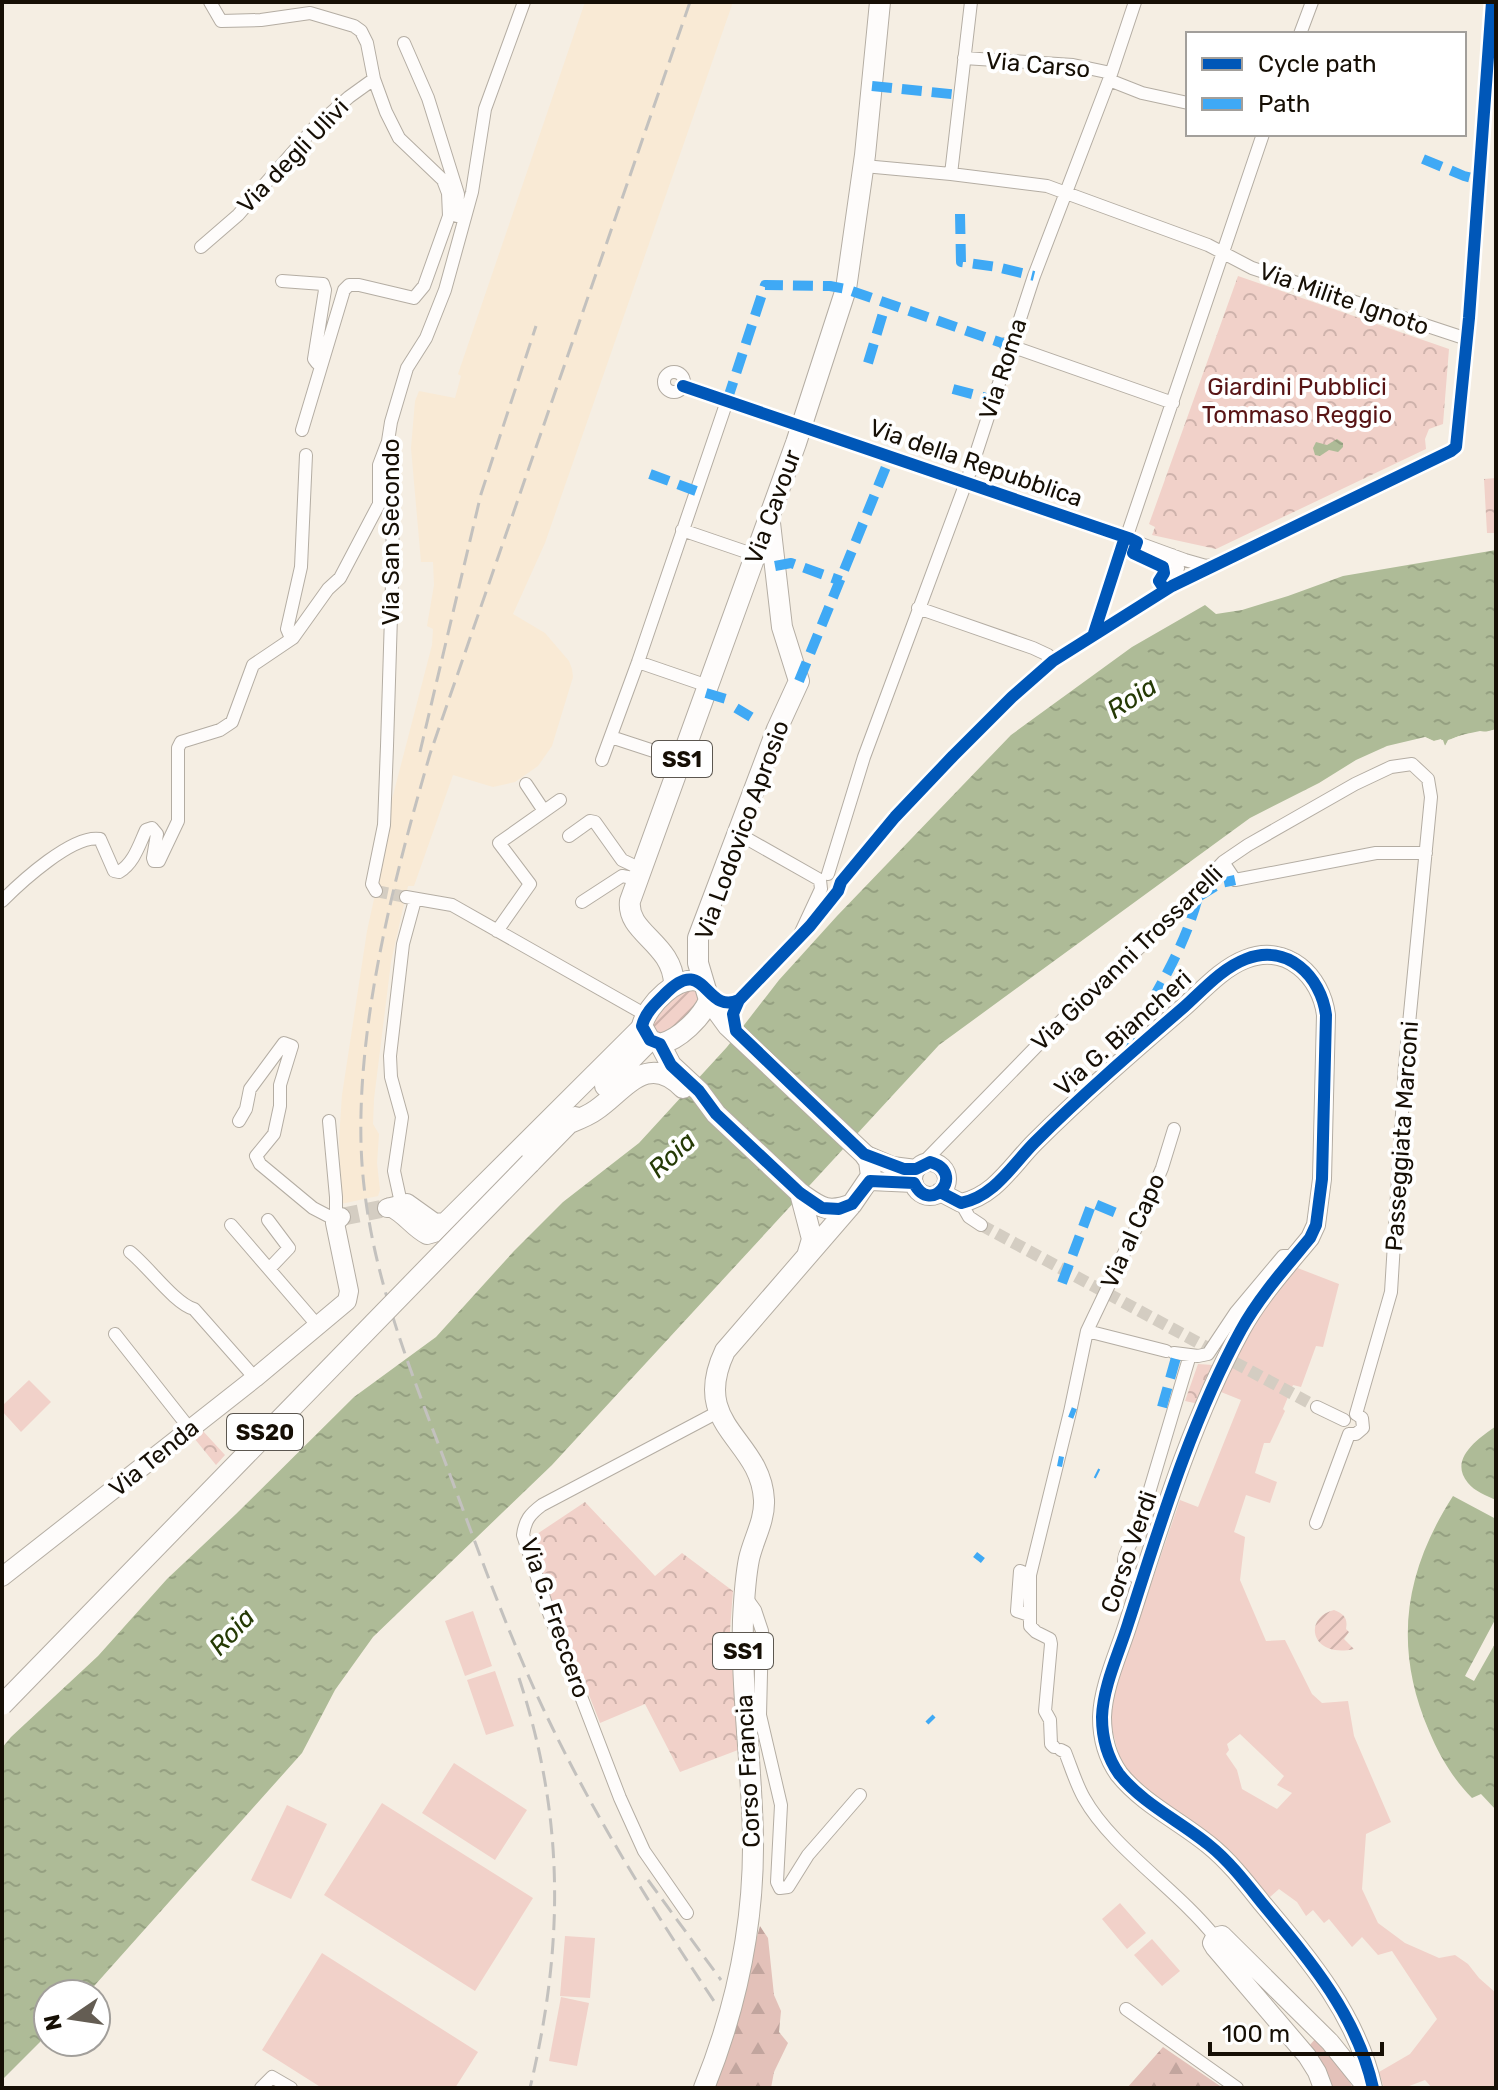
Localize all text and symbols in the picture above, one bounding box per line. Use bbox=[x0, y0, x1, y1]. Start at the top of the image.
legend bbox=[1186, 32, 1466, 136]
street label: Via Carso bbox=[985, 46, 1091, 84]
text: Cycle path bbox=[1258, 50, 1377, 78]
text: Path bbox=[1258, 90, 1310, 118]
street label: Via degli Ulivi bbox=[232, 93, 354, 219]
street label: Via Milite Ignoto bbox=[1255, 257, 1433, 341]
street label: Via Roma bbox=[974, 315, 1032, 423]
park label: Giardini Pubblici Tommaso Reggio bbox=[1202, 373, 1392, 429]
street label: Via della Repubblica bbox=[866, 413, 1086, 513]
street label: Via San Secondo bbox=[377, 438, 405, 626]
street label: Via Cavour bbox=[739, 446, 807, 568]
water label: Roia bbox=[1101, 670, 1163, 726]
street label: Via Lodovico Aprosio bbox=[689, 716, 795, 944]
road number: SS1 bbox=[652, 741, 712, 777]
street label: Via Giovanni Trossarelli bbox=[1026, 860, 1228, 1056]
street label: Via G. Biancheri bbox=[1049, 964, 1197, 1102]
street label: Passeggiata Marconi bbox=[1380, 1020, 1424, 1252]
water label: Roia bbox=[642, 1125, 702, 1185]
street label: Via al Capo bbox=[1095, 1169, 1171, 1293]
street label: Via Tenda bbox=[104, 1413, 204, 1503]
road number: SS20 bbox=[227, 1414, 303, 1450]
street label: Corso Verdi bbox=[1095, 1487, 1163, 1617]
street label: Via G. Freccero bbox=[515, 1534, 595, 1702]
water label: Roia bbox=[202, 1602, 262, 1662]
road number: SS1 bbox=[713, 1633, 773, 1669]
street label: Corso Francia bbox=[730, 1694, 766, 1848]
north arrow bbox=[32, 1978, 112, 2058]
scale bar bbox=[1210, 2006, 1382, 2056]
text: N bbox=[38, 2012, 68, 2033]
text: 100 m bbox=[1222, 2020, 1290, 2048]

